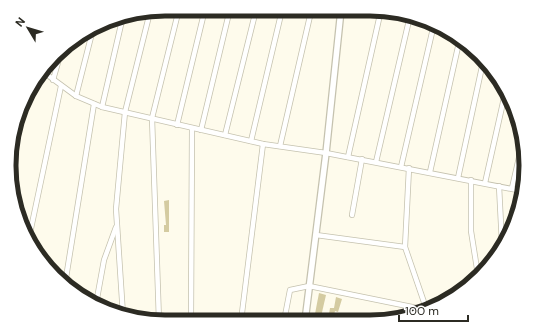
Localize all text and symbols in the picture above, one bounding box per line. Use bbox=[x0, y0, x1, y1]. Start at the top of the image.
north arrow bbox=[8, 8, 48, 48]
text: N bbox=[12, 14, 28, 29]
scale bar bbox=[399, 297, 468, 323]
text: 100 m bbox=[405, 303, 439, 319]

